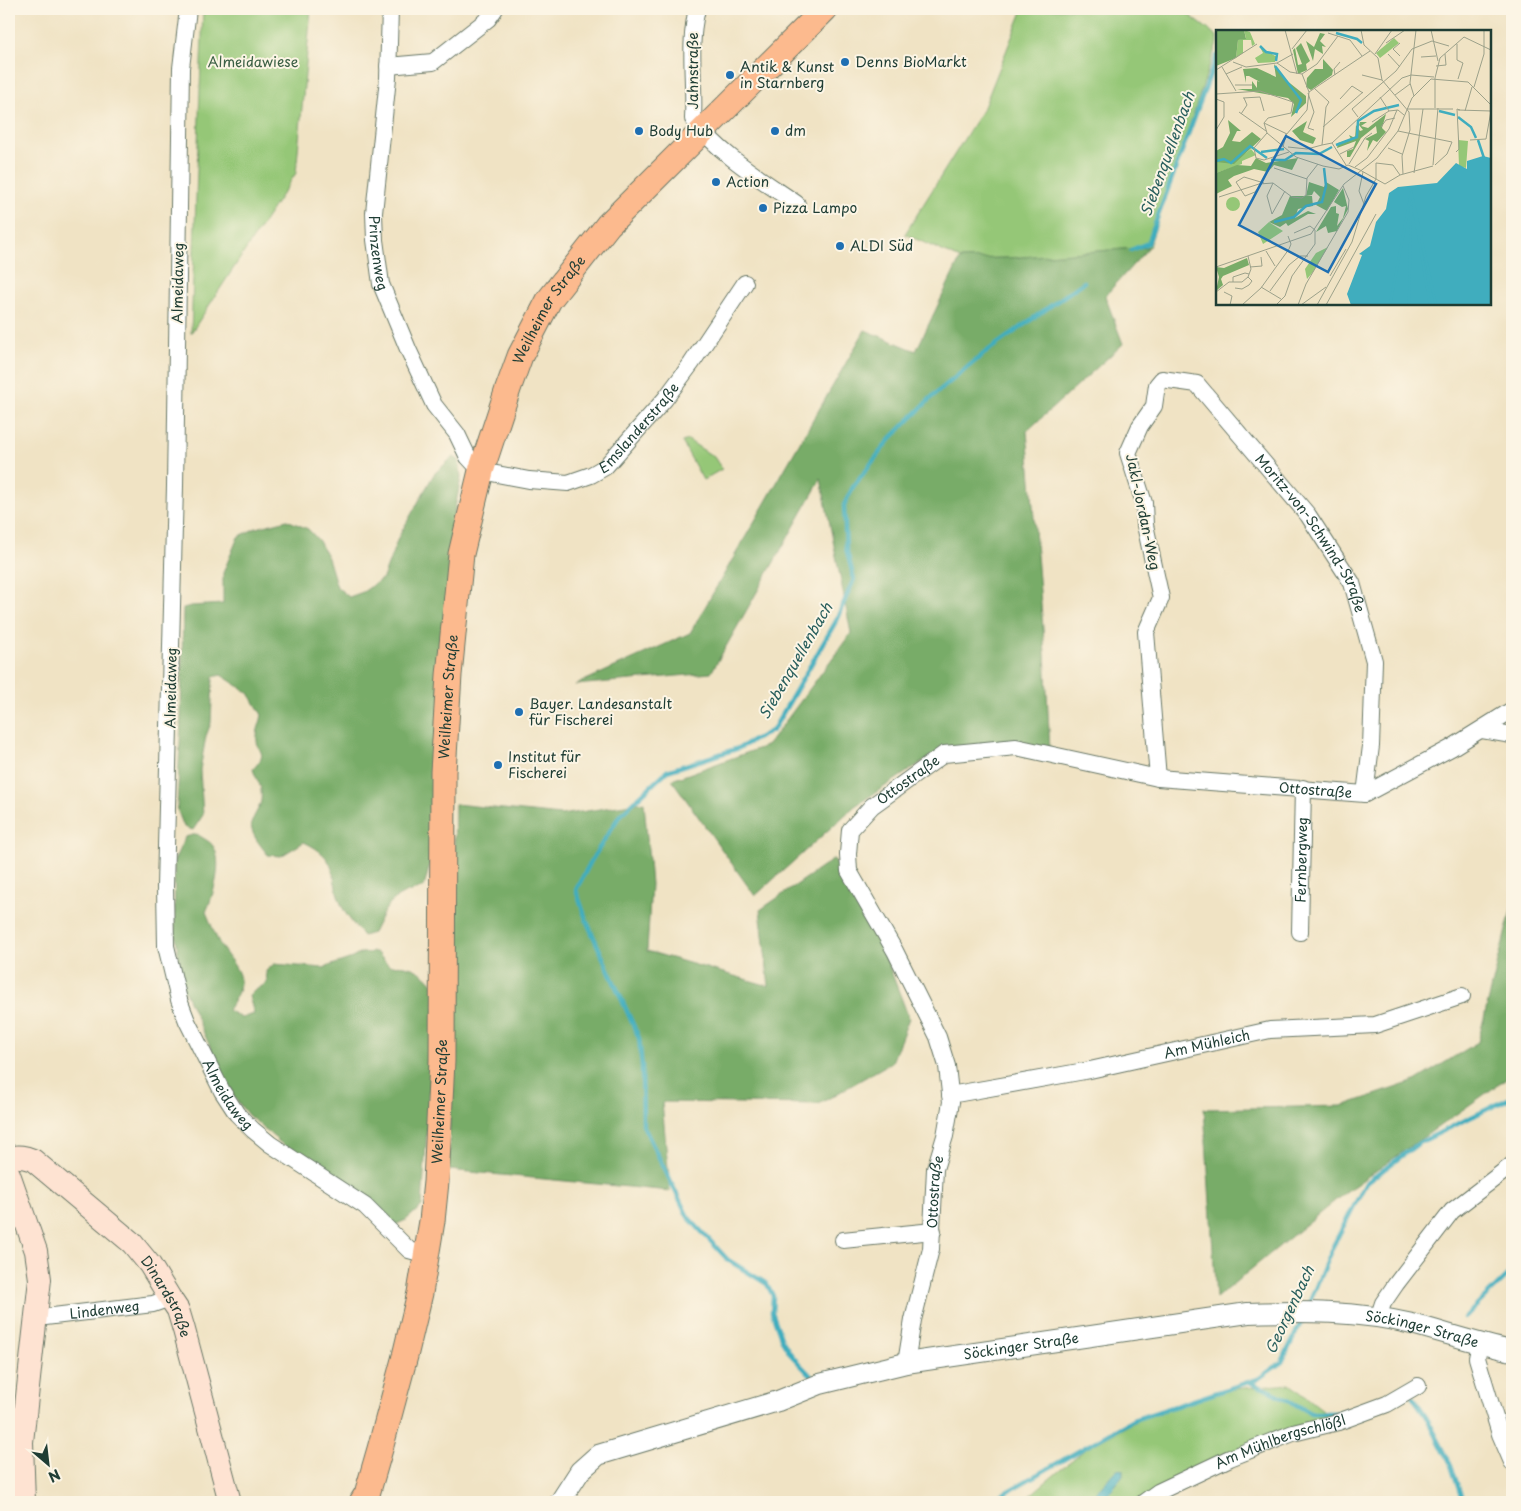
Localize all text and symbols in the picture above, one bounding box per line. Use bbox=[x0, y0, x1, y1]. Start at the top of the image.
inset map bbox=[1216, 30, 1491, 305]
street label: Jahnstraße bbox=[682, 32, 703, 110]
park label: Almeidawiese bbox=[208, 51, 299, 72]
place label: Denns BioMarkt bbox=[855, 51, 967, 72]
place label: Antik & Kunst in Starnberg bbox=[740, 56, 835, 93]
marker: Denns BioMarkt bbox=[839, 56, 851, 68]
marker: Antik & Kunst in Starnberg bbox=[724, 69, 736, 81]
water label: Siebenquellenbach bbox=[1133, 88, 1200, 219]
place label: Body Hub bbox=[649, 120, 713, 141]
place label: dm bbox=[785, 120, 806, 141]
marker: Body Hub bbox=[633, 125, 645, 137]
marker: dm bbox=[769, 125, 781, 137]
place label: Action bbox=[726, 171, 769, 192]
marker: Action bbox=[710, 176, 722, 188]
place label: Pizza Lampo bbox=[773, 197, 857, 218]
marker: Pizza Lampo bbox=[757, 202, 769, 214]
street label: Prinzenweg bbox=[364, 215, 394, 294]
place label: ALDI Süd bbox=[850, 235, 913, 256]
marker: ALDI Süd bbox=[834, 240, 846, 252]
street label: Almeidaweg bbox=[166, 242, 189, 324]
street label: Weilheimer Straße bbox=[507, 251, 590, 367]
street label: Emslanderstraße bbox=[595, 378, 684, 478]
street label: Moritz-von-Schwind-Straße bbox=[1251, 449, 1371, 615]
street label: Jakl-Jordan-Weg bbox=[1121, 452, 1166, 572]
water label: Siebenquellenbach bbox=[752, 598, 838, 723]
street label: Weilheimer Straße bbox=[433, 634, 463, 760]
street label: Almeidaweg bbox=[159, 647, 182, 729]
place label: Bayer. Landesanstalt für Fischerei bbox=[529, 693, 672, 730]
marker: Bayer. Landesanstalt für Fischerei bbox=[513, 706, 525, 718]
place label: Institut für Fischerei bbox=[508, 746, 581, 783]
street label: Ottostraße bbox=[872, 750, 944, 810]
marker: Institut für Fischerei bbox=[492, 759, 504, 771]
street label: Ottostraße bbox=[1278, 776, 1353, 803]
street label: Fernbergweg bbox=[1290, 817, 1312, 903]
street label: Am Mühleich bbox=[1162, 1024, 1252, 1063]
street label: Weilheimer Straße bbox=[426, 1039, 452, 1164]
street label: Almeidaweg bbox=[198, 1055, 258, 1135]
street label: Ottostraße bbox=[921, 1153, 949, 1229]
street label: Dinardstraße bbox=[136, 1251, 196, 1339]
water label: Georgenbach bbox=[1258, 1261, 1319, 1357]
street label: Lindenweg bbox=[68, 1295, 141, 1324]
street label: Söckinger Straße bbox=[1364, 1305, 1481, 1352]
street label: Söckinger Straße bbox=[962, 1327, 1080, 1364]
street label: Am Mühlbergschlößl bbox=[1211, 1409, 1349, 1474]
north arrow bbox=[22, 1438, 72, 1488]
text: N bbox=[45, 1464, 64, 1488]

